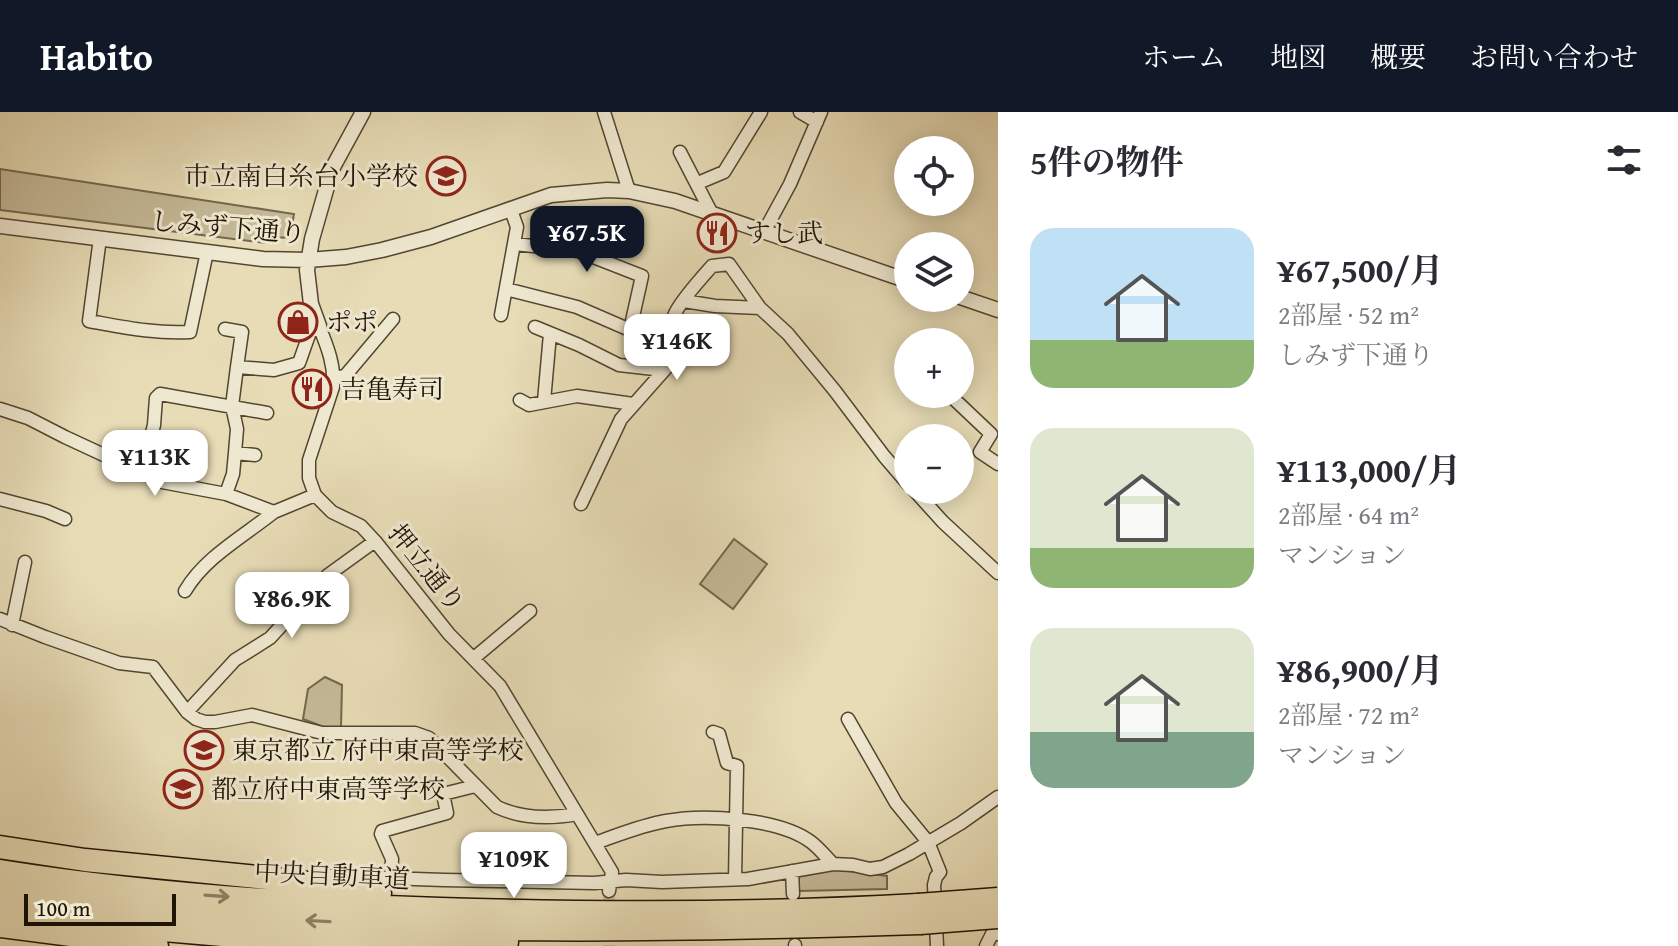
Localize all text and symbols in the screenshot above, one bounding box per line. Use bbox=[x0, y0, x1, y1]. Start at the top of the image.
text: Habito bbox=[40, 28, 153, 84]
text: ホーム bbox=[1142, 36, 1226, 77]
text: 地図 bbox=[1270, 36, 1326, 77]
text: 概要 bbox=[1370, 36, 1426, 77]
text: お問い合わせ bbox=[1470, 36, 1638, 77]
map controls bbox=[894, 136, 974, 504]
button: locate bbox=[894, 136, 974, 216]
text: 5件の物件 bbox=[1030, 137, 1184, 186]
icon: filters bbox=[1602, 138, 1646, 182]
school or university icon: 市立南白糸台小学校 bbox=[425, 155, 467, 197]
place label: 市立南白糸台小学校 bbox=[184, 156, 418, 195]
street label: しみず下通り bbox=[149, 200, 307, 253]
pin: ¥67.5K bbox=[522, 206, 652, 274]
text: ¥67.5K bbox=[548, 212, 626, 251]
restaurant icon: すし武 bbox=[696, 212, 738, 254]
place label: すし武 bbox=[745, 213, 823, 252]
button: layers bbox=[894, 232, 974, 312]
text: ¥67,500/月 bbox=[1278, 245, 1444, 294]
icon: home bbox=[1094, 260, 1190, 356]
text: 2部屋 · 52 m² bbox=[1278, 295, 1419, 334]
shop icon: ポポ bbox=[277, 301, 319, 343]
place label: ポポ bbox=[326, 302, 378, 341]
pin: ¥146K bbox=[621, 314, 733, 382]
text: ¥146K bbox=[642, 320, 712, 359]
button: + bbox=[894, 328, 974, 408]
text: しみず下通り bbox=[1278, 335, 1434, 374]
restaurant icon: 吉亀寿司 bbox=[291, 368, 333, 410]
place label: 吉亀寿司 bbox=[340, 369, 444, 408]
button: − bbox=[894, 424, 974, 504]
pin: ¥113K bbox=[99, 430, 211, 498]
text: ¥113K bbox=[120, 436, 190, 475]
text: ¥113,000/月 bbox=[1278, 445, 1461, 494]
icon: home bbox=[1094, 460, 1190, 556]
text: 2部屋 · 64 m² bbox=[1278, 495, 1419, 534]
street label: 押立通り bbox=[380, 515, 475, 620]
text: マンション bbox=[1278, 535, 1407, 574]
pin: ¥86.9K bbox=[227, 572, 357, 640]
text: ¥86.9K bbox=[253, 578, 331, 617]
text: ¥86,900/月 bbox=[1278, 645, 1444, 694]
icon: home bbox=[1094, 660, 1190, 756]
text: 2部屋 · 72 m² bbox=[1278, 695, 1419, 734]
school or university icon: 東京都立 府中東高等学校 bbox=[183, 729, 225, 771]
place label: 東京都立 府中東高等学校 bbox=[232, 730, 524, 769]
text: マンション bbox=[1278, 735, 1407, 774]
school or university icon: 都立府中東高等学校 bbox=[162, 768, 204, 810]
place label: 都立府中東高等学校 bbox=[211, 769, 445, 808]
pin: ¥109K bbox=[458, 832, 570, 900]
text: ¥109K bbox=[479, 838, 549, 877]
street label: 中央自動車道 bbox=[253, 851, 411, 898]
one-way arrow bbox=[203, 889, 229, 904]
scale bar bbox=[24, 890, 176, 926]
text: 100 m bbox=[36, 892, 91, 924]
one-way arrow bbox=[305, 913, 332, 928]

